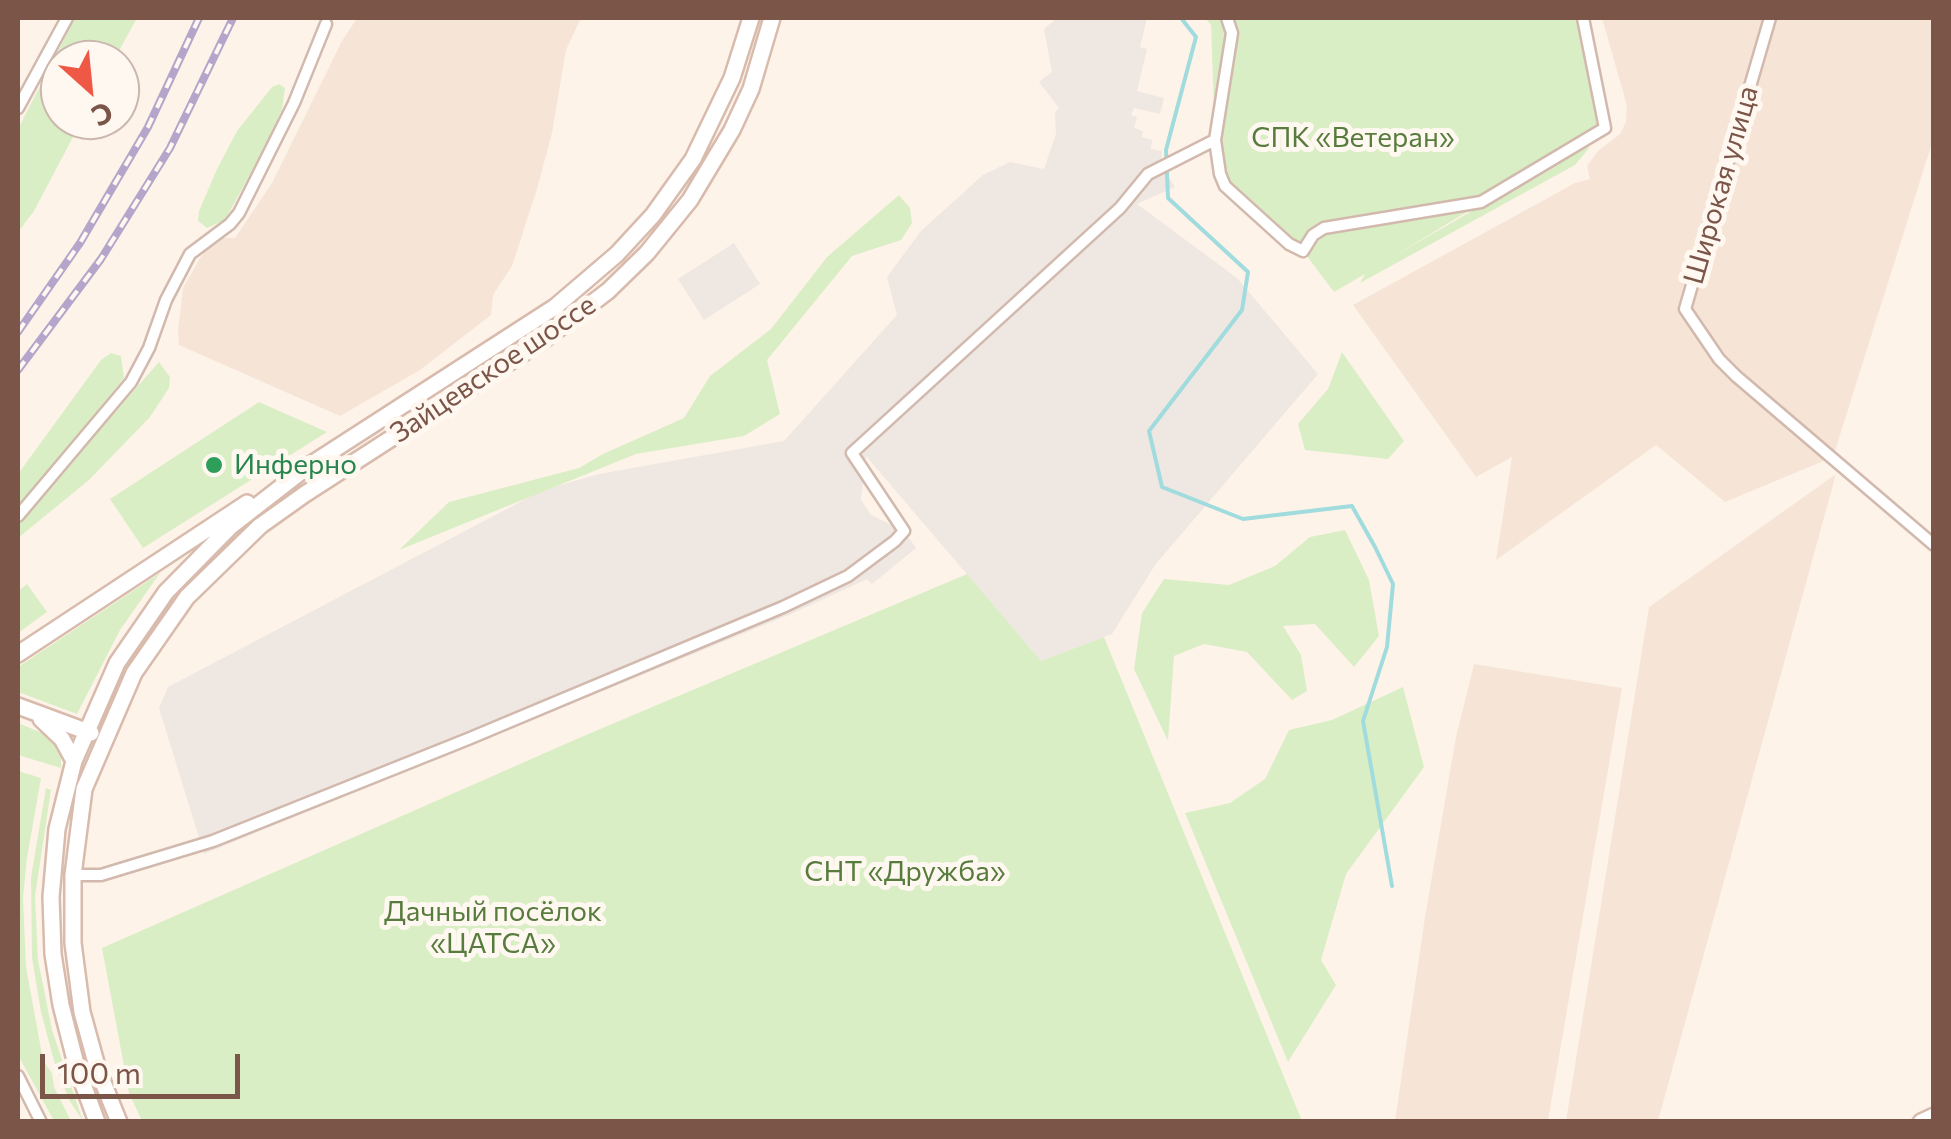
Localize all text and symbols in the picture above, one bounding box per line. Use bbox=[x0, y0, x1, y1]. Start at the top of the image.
north arrow bbox=[40, 40, 140, 140]
street label: Широкая улица bbox=[1677, 82, 1765, 288]
text: С bbox=[86, 95, 119, 134]
park label: СПК «Ветеран» bbox=[1251, 121, 1455, 155]
street label: Зайцевское шоссе bbox=[384, 288, 602, 450]
place label: Инферно bbox=[234, 448, 357, 482]
marker: Инферно bbox=[203, 454, 225, 476]
park label: СНТ «Дружба» bbox=[804, 855, 1006, 889]
park label: Дачный посёлок «ЦАТСА» bbox=[384, 895, 602, 961]
scale bar bbox=[45, 1034, 245, 1096]
text: 100 m bbox=[57, 1053, 141, 1090]

